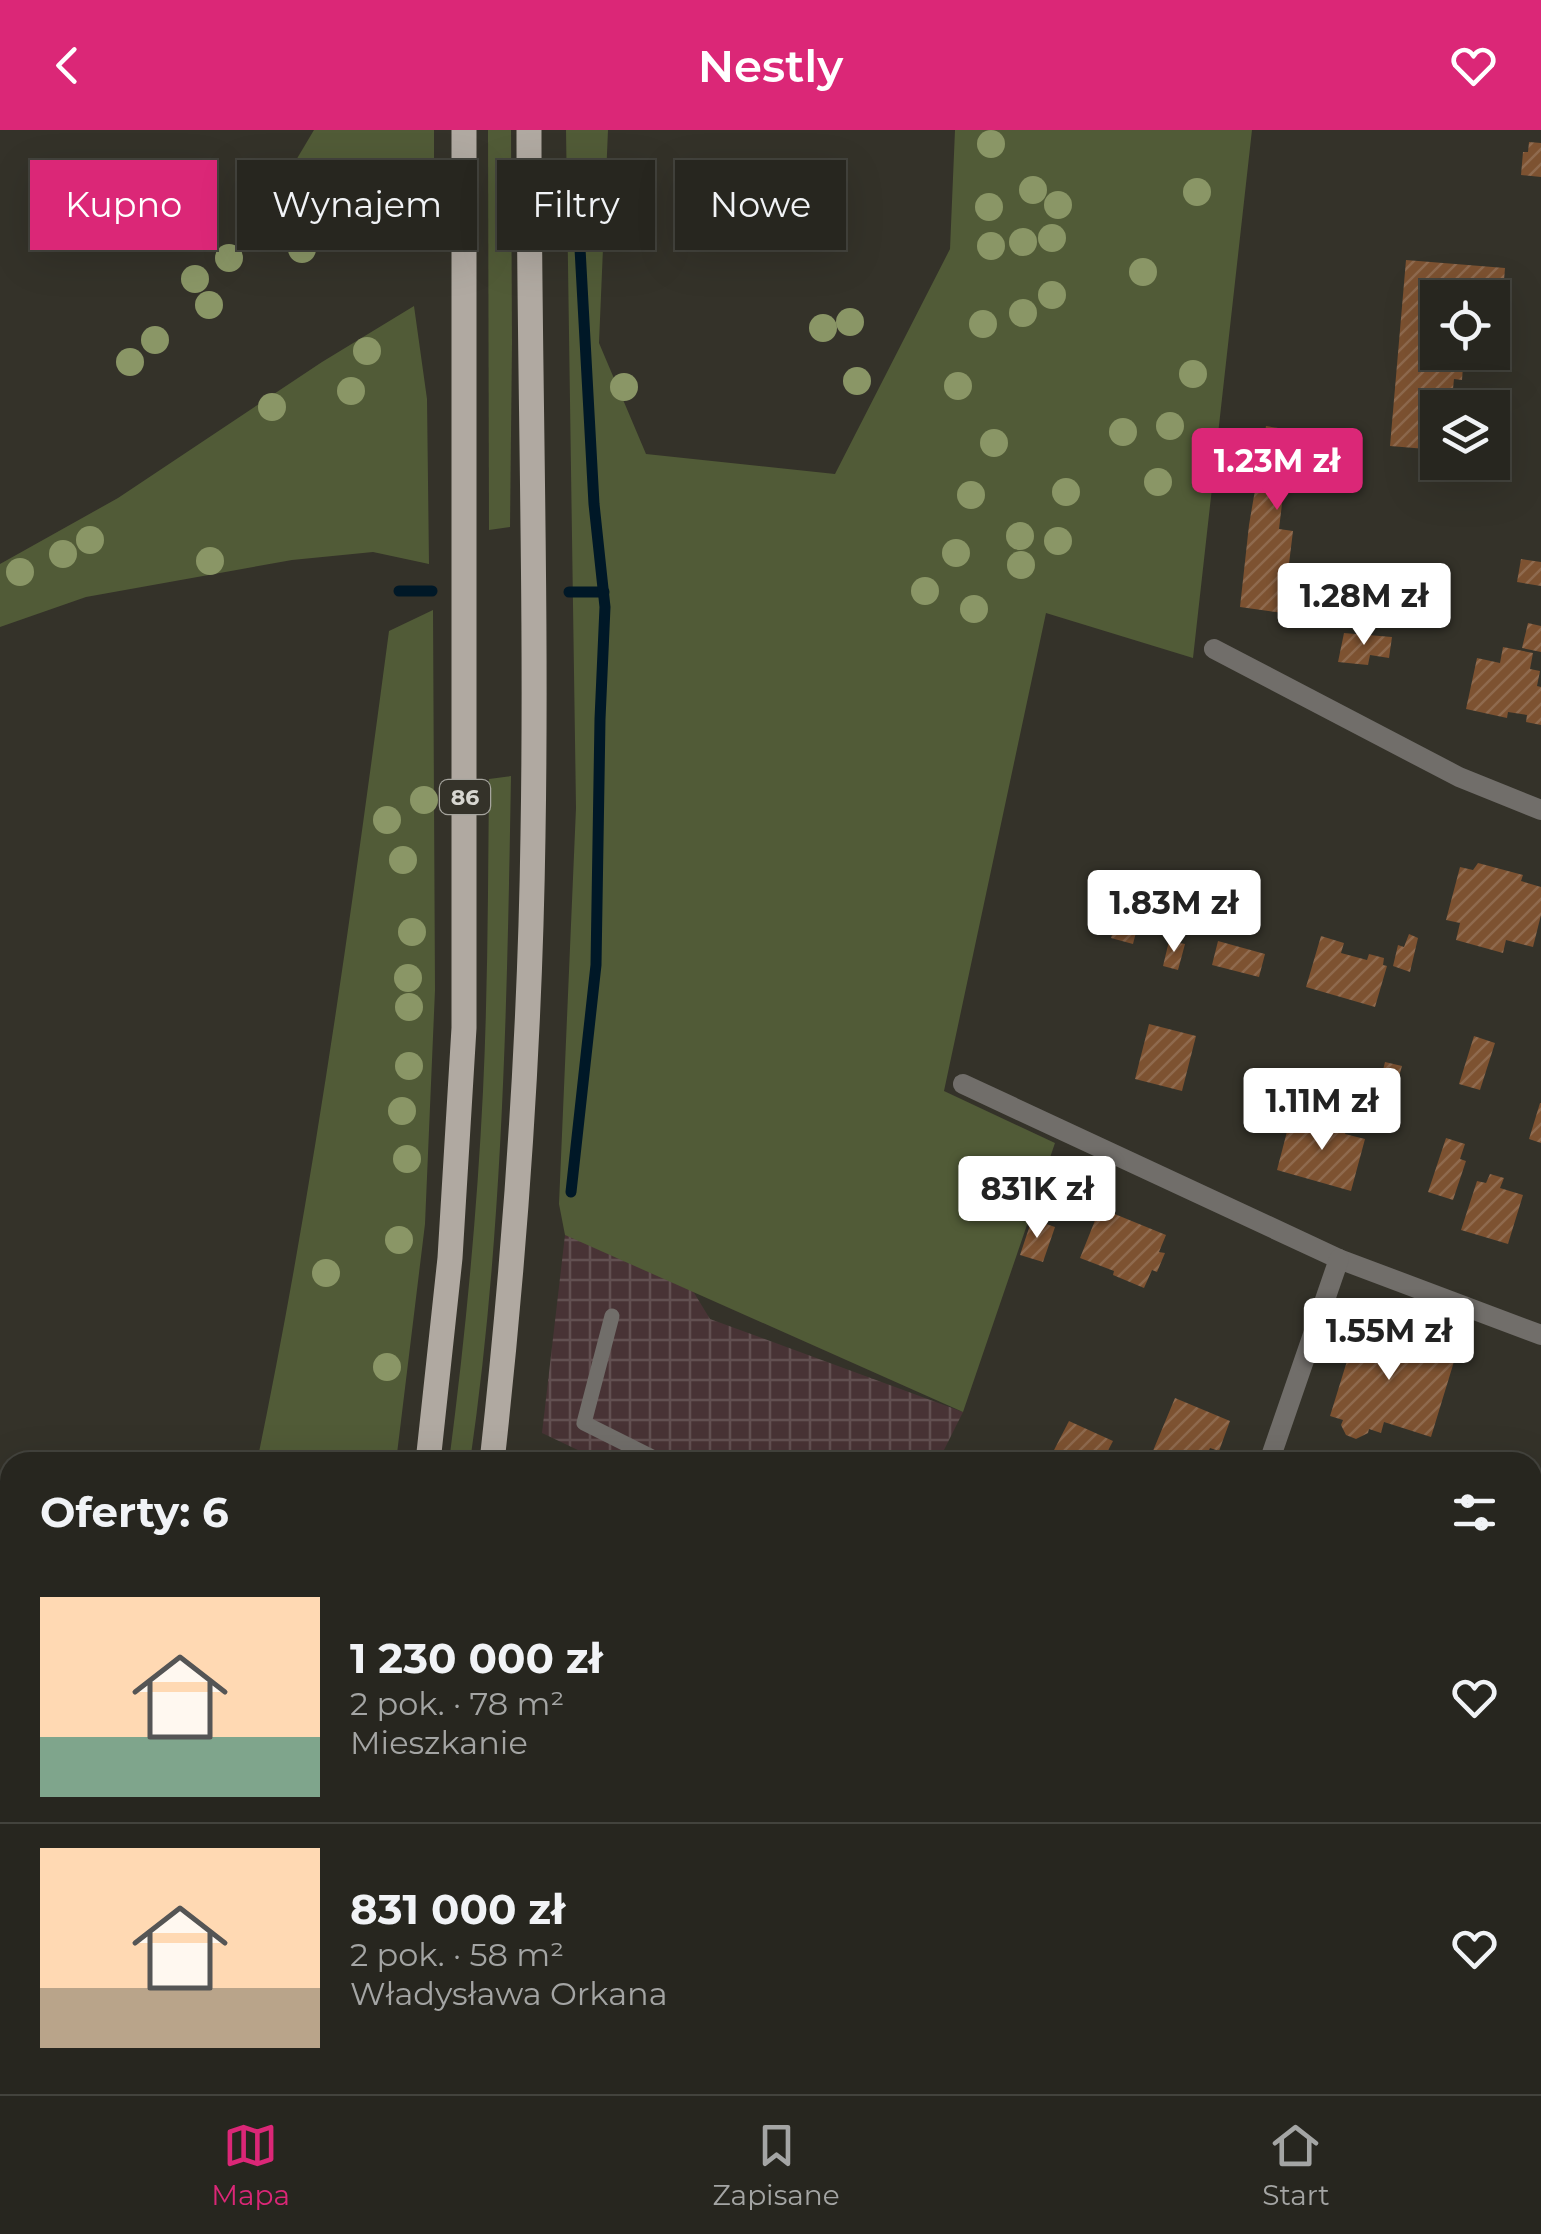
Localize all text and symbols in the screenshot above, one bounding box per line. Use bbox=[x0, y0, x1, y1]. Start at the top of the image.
icon: back bbox=[40, 38, 95, 93]
text: Nestly bbox=[698, 38, 843, 93]
icon: heart bbox=[1446, 38, 1501, 93]
chip: Kupno bbox=[30, 160, 217, 250]
chip: Wynajem bbox=[237, 160, 477, 250]
chip: Filtry bbox=[497, 160, 655, 250]
chip: Nowe bbox=[675, 160, 846, 250]
map controls bbox=[1420, 280, 1510, 480]
button: locate bbox=[1420, 280, 1510, 370]
button: layers bbox=[1420, 390, 1510, 480]
pin: 1.23M zł bbox=[1174, 428, 1380, 513]
text: 1.23M zł bbox=[1214, 441, 1340, 480]
pin: 1.28M zł bbox=[1261, 563, 1467, 648]
text: 1.28M zł bbox=[1300, 576, 1428, 615]
road number: 86 bbox=[440, 780, 490, 814]
pin: 1.83M zł bbox=[1071, 870, 1277, 955]
text: 1.83M zł bbox=[1110, 883, 1238, 922]
pin: 1.11M zł bbox=[1219, 1068, 1425, 1153]
text: 1.11M zł bbox=[1266, 1081, 1378, 1120]
pin: 831K zł bbox=[945, 1156, 1129, 1241]
text: 831K zł bbox=[980, 1169, 1094, 1208]
pin: 1.55M zł bbox=[1286, 1298, 1492, 1383]
text: 1.55M zł bbox=[1326, 1311, 1452, 1350]
icon: filters bbox=[1447, 1485, 1502, 1540]
text: Oferty: 6 bbox=[40, 1486, 229, 1538]
text: 1 230 000 zł bbox=[350, 1632, 602, 1684]
icon: home bbox=[120, 1637, 240, 1757]
icon: heart bbox=[1447, 1670, 1502, 1725]
text: 2 pok. · 78 m² bbox=[350, 1684, 564, 1723]
text: Mieszkanie bbox=[350, 1723, 528, 1762]
text: 831 000 zł bbox=[350, 1883, 565, 1935]
icon: home bbox=[120, 1888, 240, 2008]
icon: heart bbox=[1447, 1921, 1502, 1976]
text: 2 pok. · 58 m² bbox=[350, 1935, 564, 1974]
text: Władysława Orkana bbox=[350, 1974, 668, 2013]
tab: Mapa bbox=[211, 2118, 290, 2212]
tab: Zapisane bbox=[712, 2118, 840, 2212]
tab: Start bbox=[1262, 2118, 1330, 2212]

